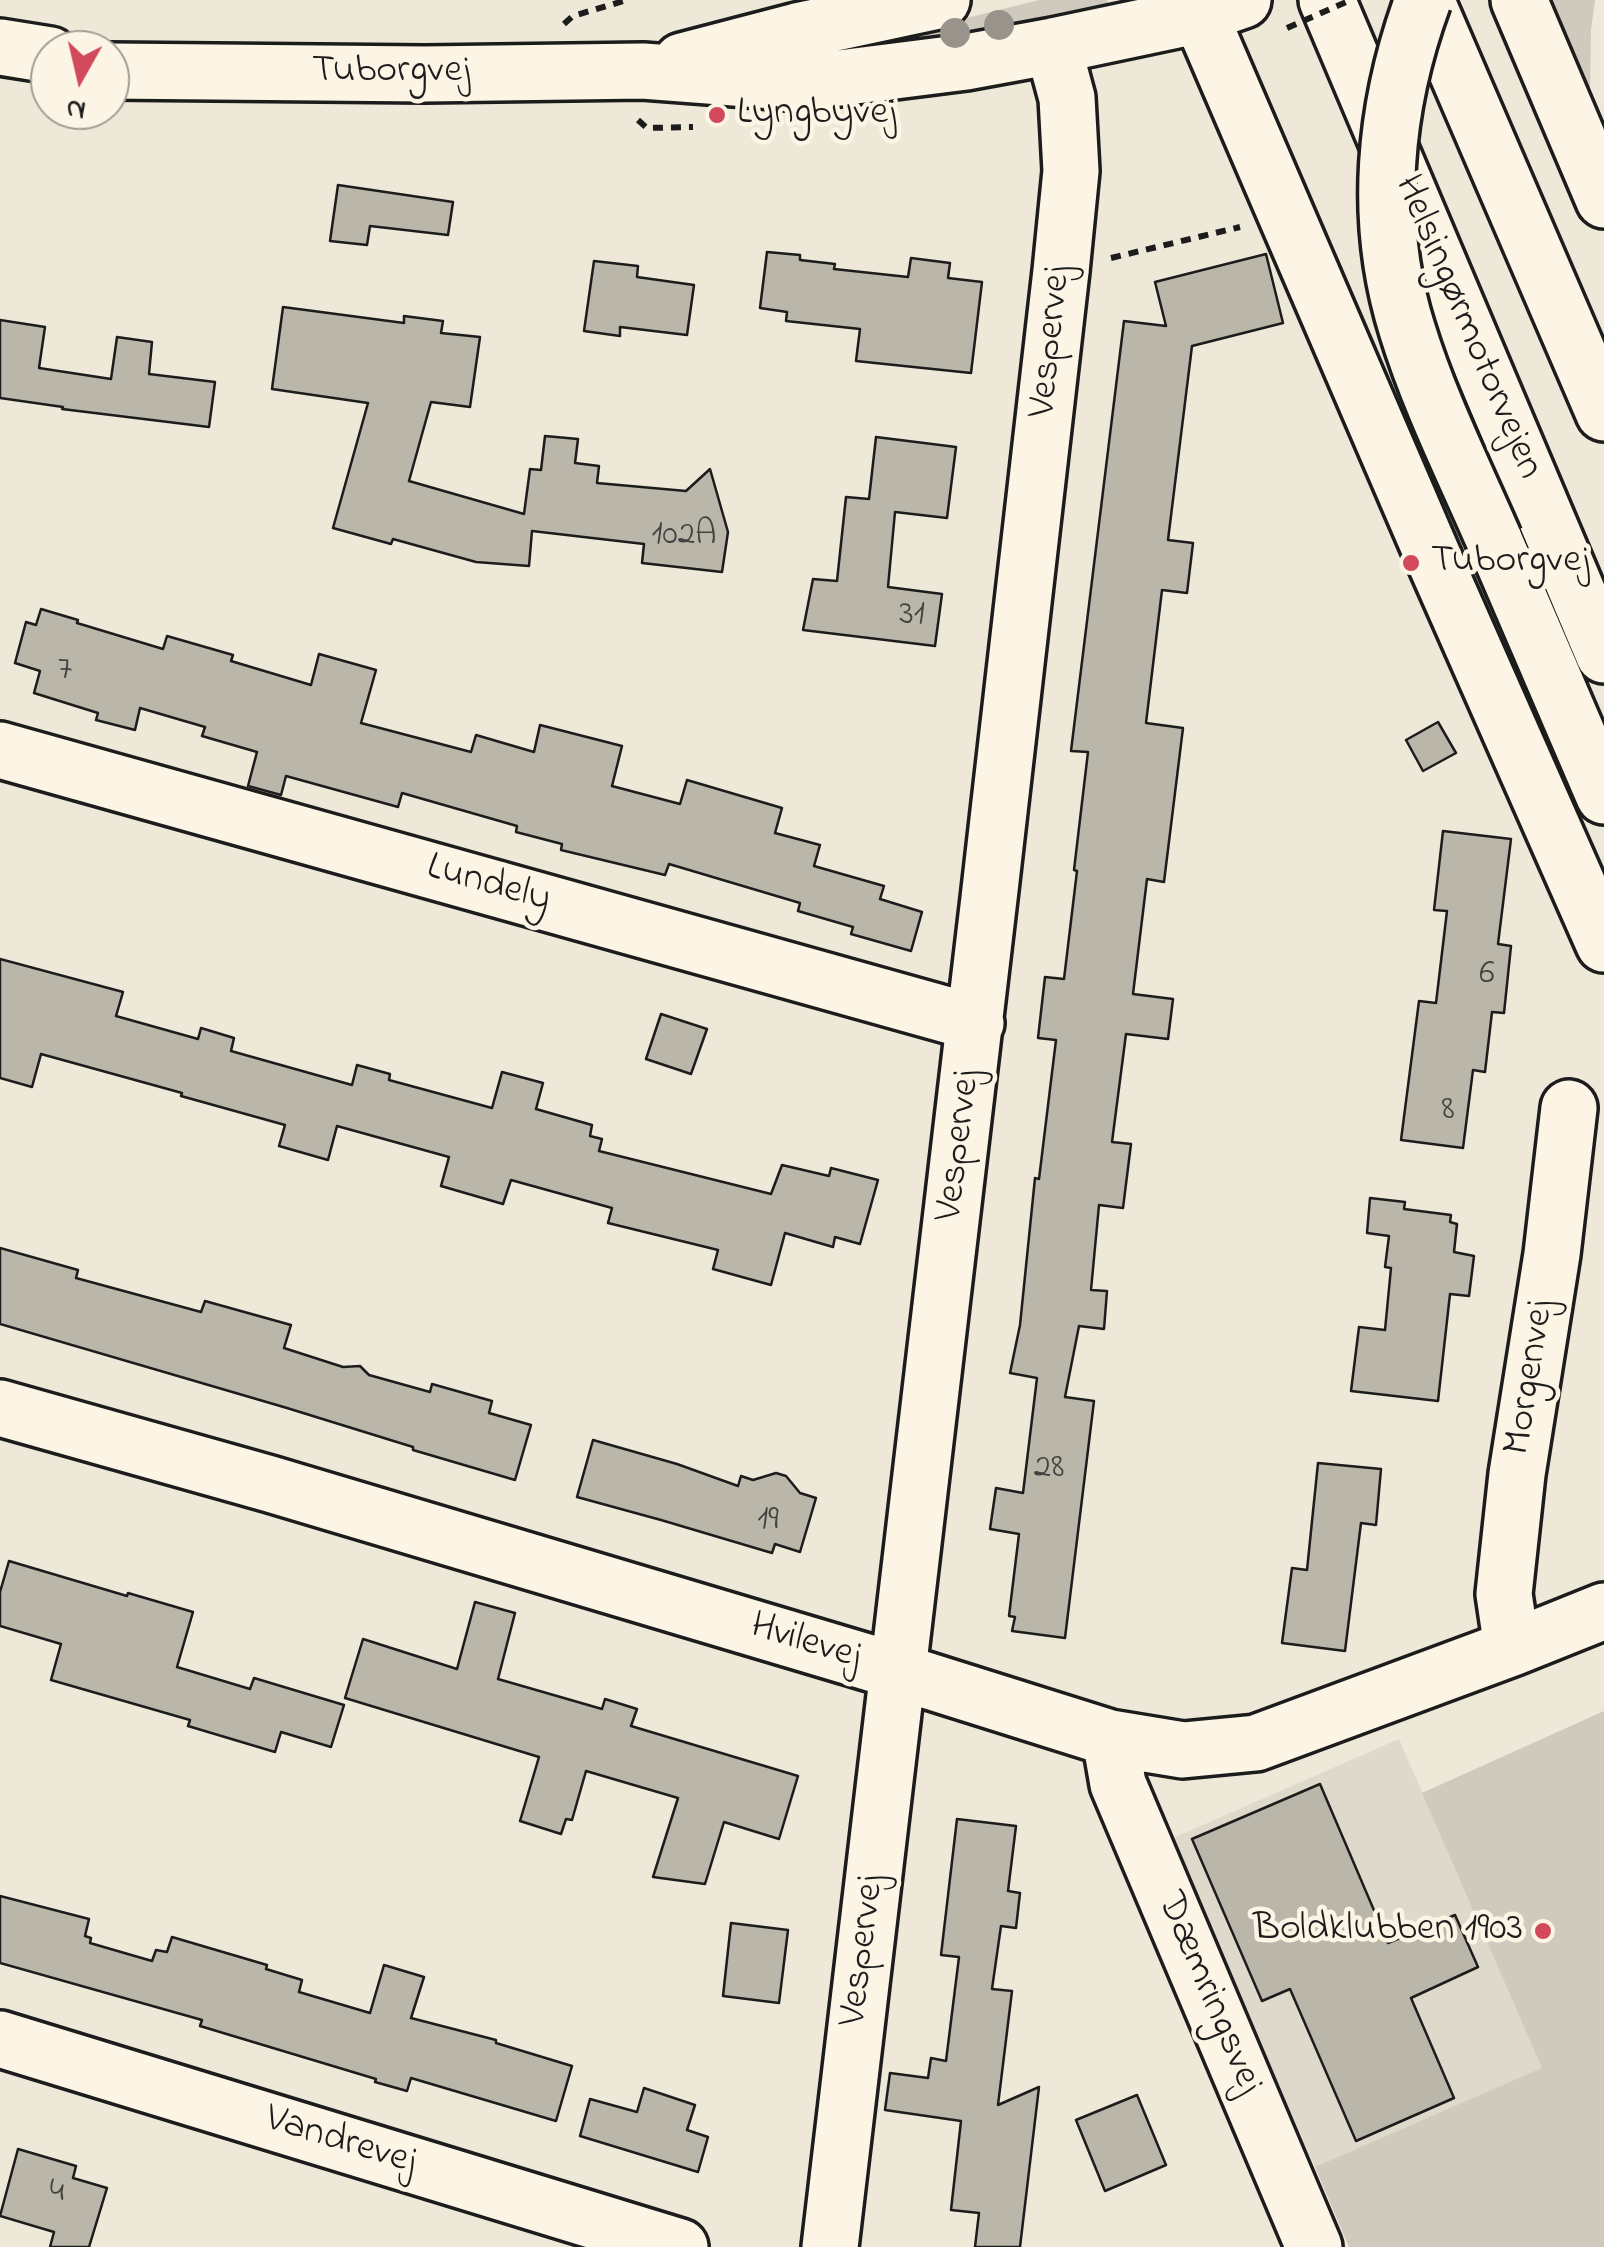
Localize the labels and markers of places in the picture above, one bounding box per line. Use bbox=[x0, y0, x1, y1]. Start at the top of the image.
place label: Lyngbyvej bbox=[737, 91, 896, 139]
marker: Lyngbyvej bbox=[706, 104, 728, 126]
place label: Tuborgvej bbox=[1431, 539, 1589, 587]
marker: Tuborgvej bbox=[1400, 552, 1422, 574]
place label: Boldklubben 1903 bbox=[1253, 1907, 1523, 1955]
marker: Boldklubben 1903 bbox=[1532, 1920, 1554, 1942]

